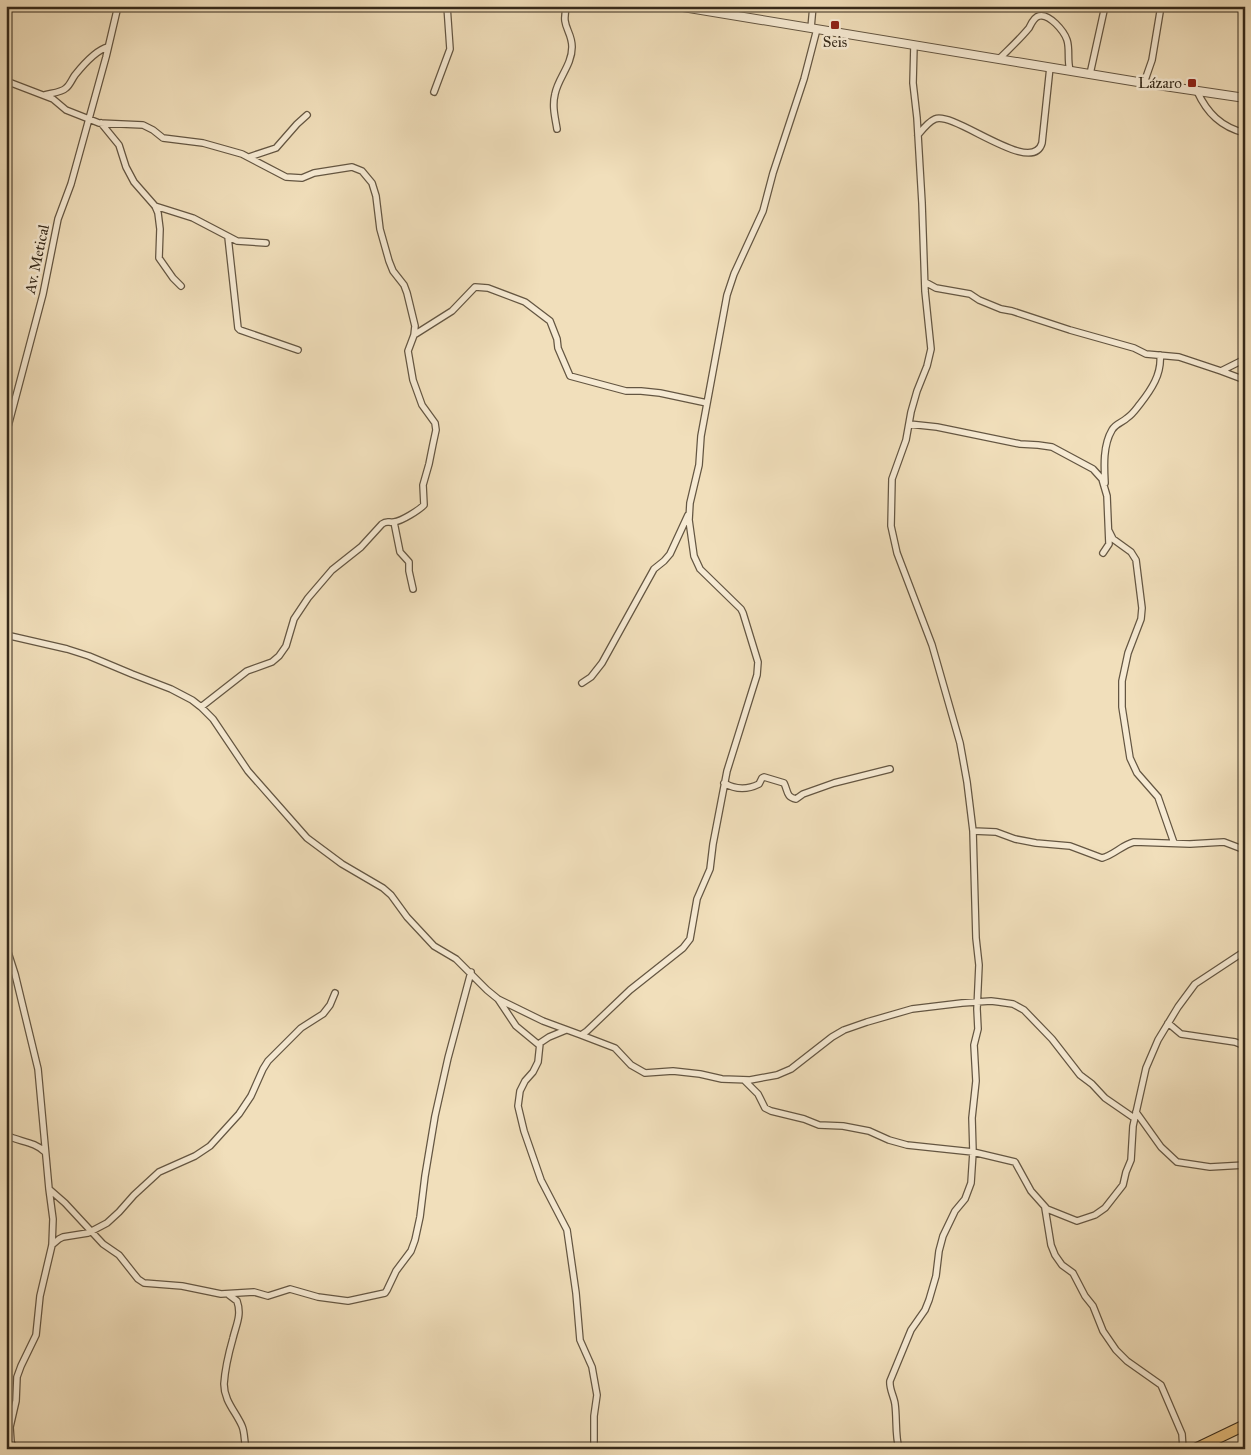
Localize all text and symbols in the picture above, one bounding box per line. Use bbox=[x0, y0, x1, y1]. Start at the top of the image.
marker: Seis bbox=[829, 19, 841, 31]
place label: Seis bbox=[823, 33, 847, 51]
place label: Lázaro bbox=[1138, 74, 1182, 92]
marker: Lázaro bbox=[1186, 77, 1198, 89]
street label: Av. Metical bbox=[21, 222, 53, 296]

